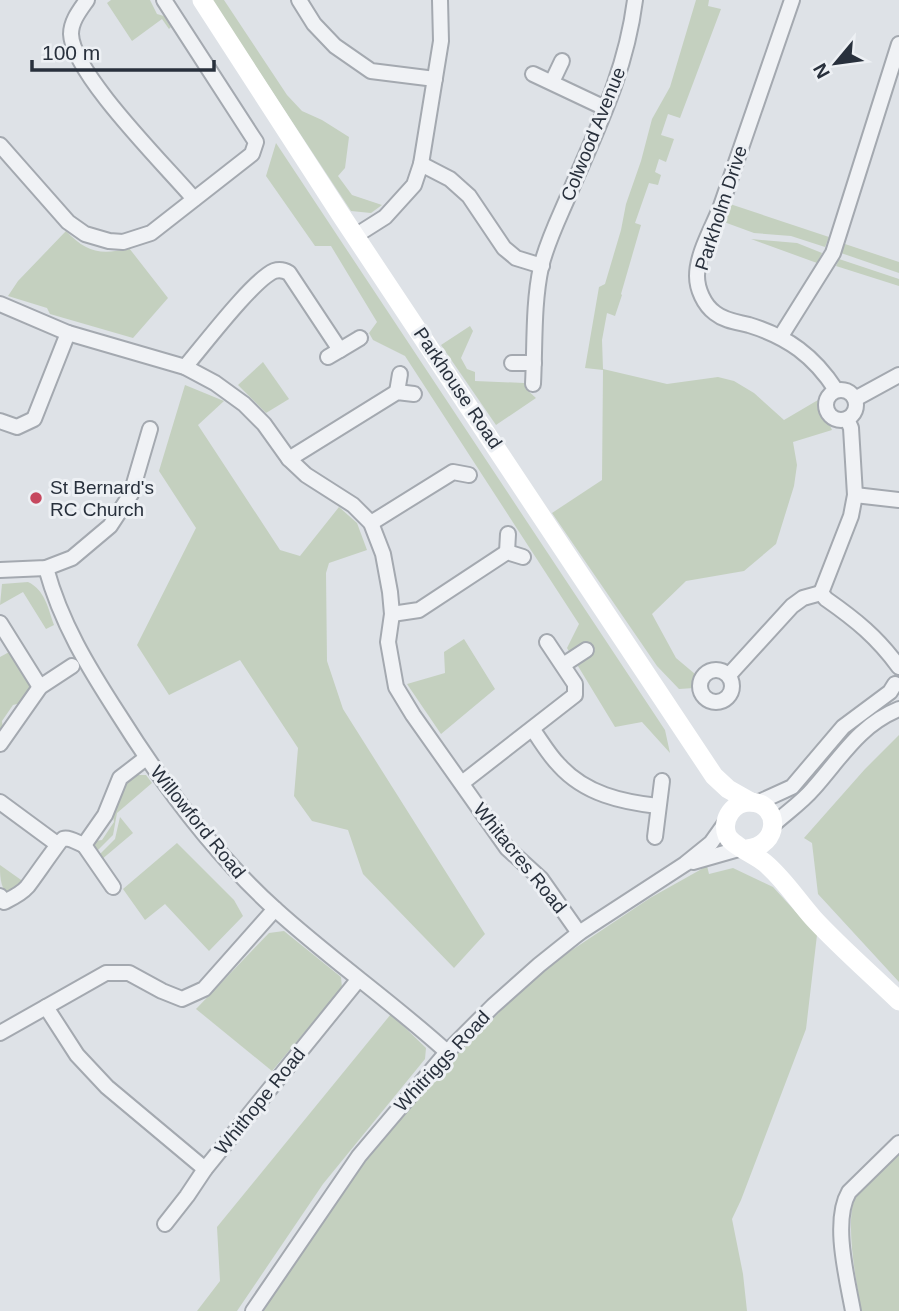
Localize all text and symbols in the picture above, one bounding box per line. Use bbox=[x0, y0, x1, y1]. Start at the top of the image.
scale bar bbox=[32, 28, 214, 72]
north arrow bbox=[801, 28, 871, 98]
text: 100 m bbox=[42, 41, 100, 64]
text: N bbox=[809, 60, 834, 82]
street label: Colwood Avenue bbox=[557, 64, 629, 204]
street label: Parkholm Drive bbox=[691, 143, 751, 273]
street label: Parkhouse Road bbox=[410, 323, 506, 453]
place label: St Bernard's RC Church bbox=[50, 477, 154, 520]
marker: St Bernard's RC Church bbox=[28, 490, 44, 506]
street label: Willowford Road bbox=[146, 762, 250, 882]
street label: Whitacres Road bbox=[469, 799, 571, 917]
street label: Whitriggs Road bbox=[390, 1006, 494, 1116]
street label: Whithope Road bbox=[211, 1044, 309, 1158]

